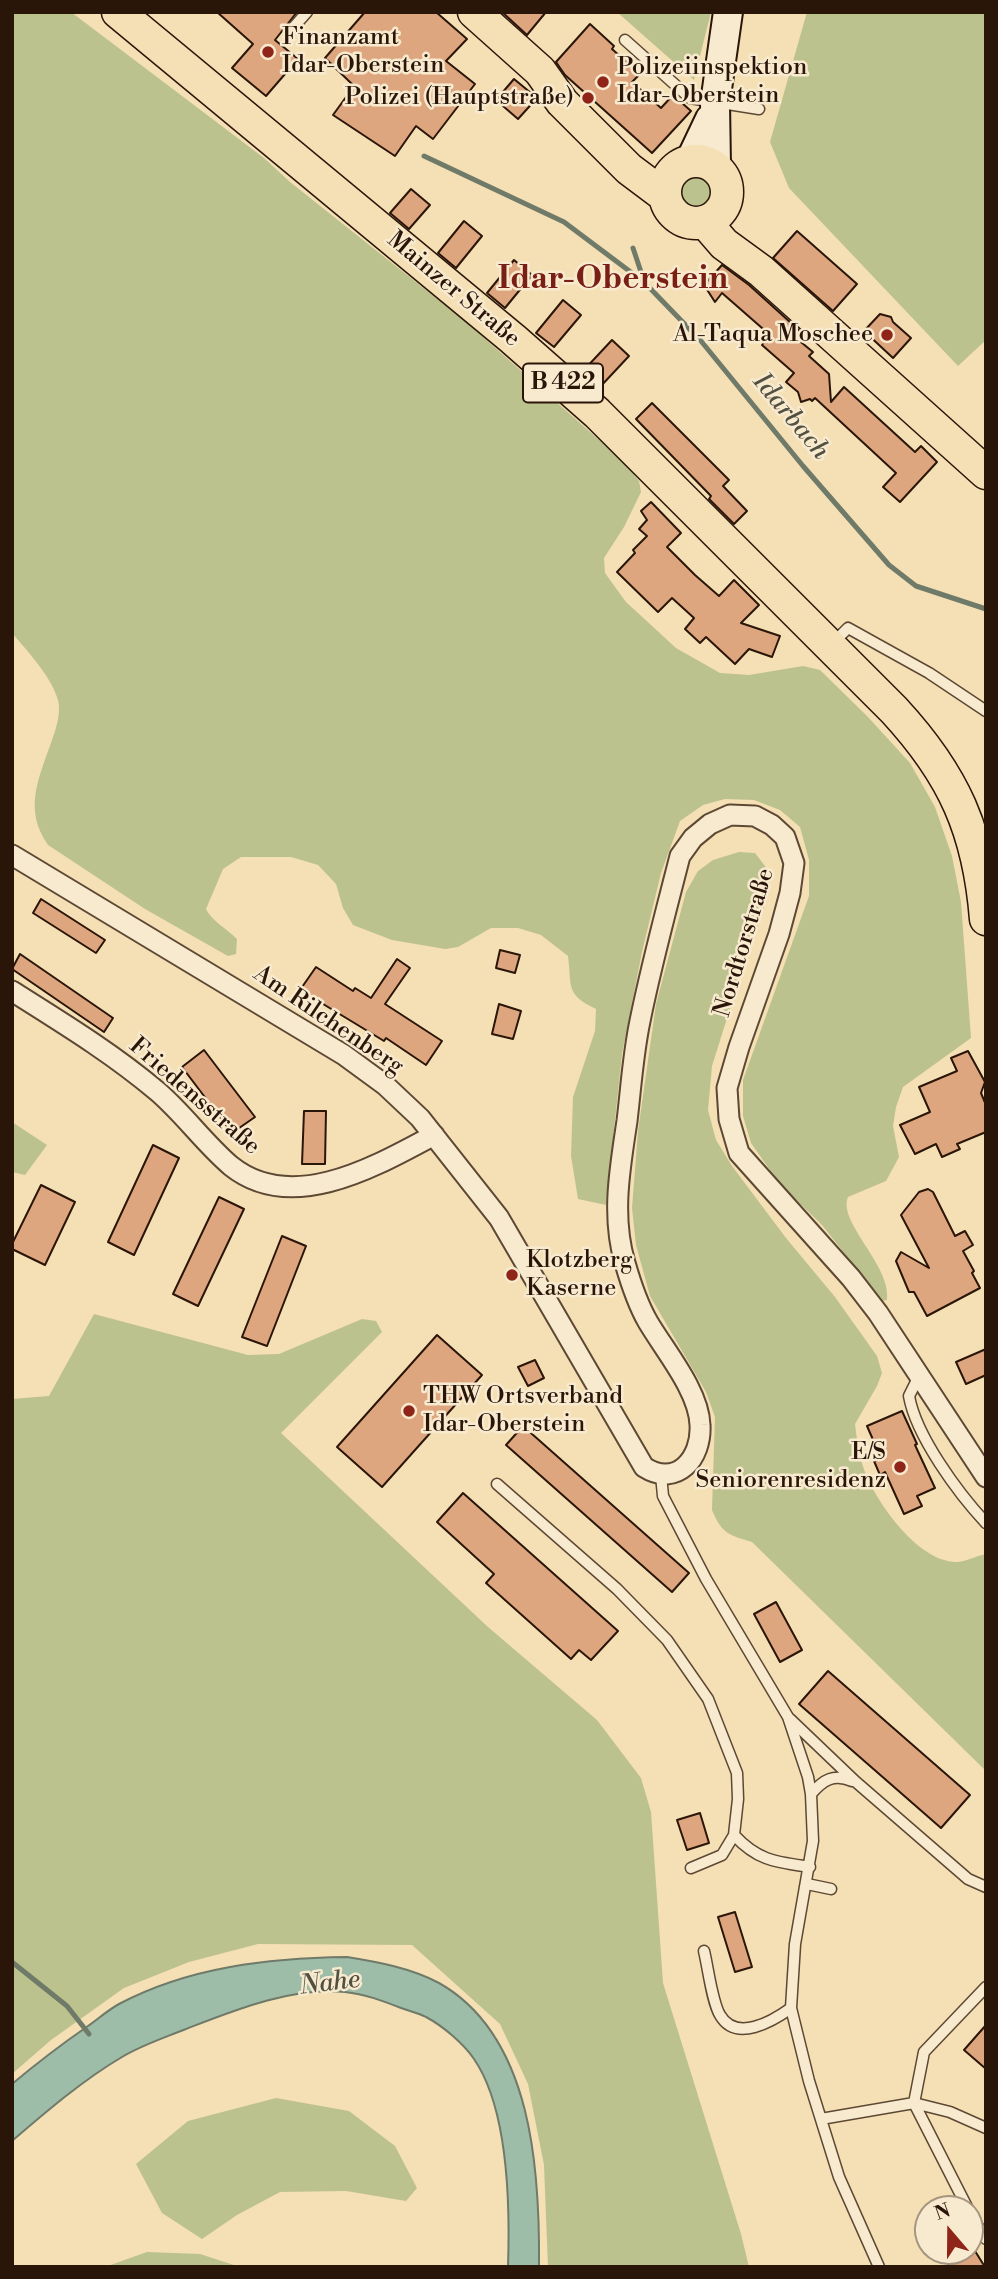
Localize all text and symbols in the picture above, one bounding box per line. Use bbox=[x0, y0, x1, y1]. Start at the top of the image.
place label: Finanzamt Idar-Oberstein bbox=[282, 24, 444, 80]
marker: Finanzamt Idar-Oberstein bbox=[260, 44, 276, 60]
place label: Polizeiinspektion Idar-Oberstein bbox=[617, 54, 807, 110]
marker: Polizeiinspektion Idar-Oberstein bbox=[595, 74, 611, 90]
place label: Polizei (Hauptstraße) bbox=[345, 84, 574, 112]
marker: Polizei (Hauptstraße) bbox=[580, 90, 596, 106]
street label: Mainzer Straße bbox=[381, 226, 525, 354]
district label: Idar-Oberstein bbox=[498, 261, 728, 299]
place label: Al-Taqua Moschee bbox=[673, 321, 873, 349]
marker: Al-Taqua Moschee bbox=[879, 327, 895, 343]
road number: B 422 bbox=[523, 364, 603, 402]
water label: Idarbach bbox=[745, 368, 835, 466]
street label: Nordtorstraße bbox=[709, 865, 781, 1021]
street label: Am Rilchenberg bbox=[247, 960, 409, 1082]
street label: Friedensstraße bbox=[123, 1032, 265, 1162]
place label: Klotzberg Kaserne bbox=[526, 1247, 632, 1303]
marker: Klotzberg Kaserne bbox=[504, 1267, 520, 1283]
place label: THW Ortsverband Idar-Oberstein bbox=[423, 1383, 623, 1439]
marker: THW Ortsverband Idar-Oberstein bbox=[401, 1403, 417, 1419]
place label: E/S Seniorenresidenz bbox=[695, 1439, 886, 1495]
marker: E/S Seniorenresidenz bbox=[892, 1459, 908, 1475]
water label: Nahe bbox=[298, 1965, 362, 2003]
north arrow bbox=[914, 2195, 984, 2265]
text: N bbox=[931, 2198, 954, 2226]

